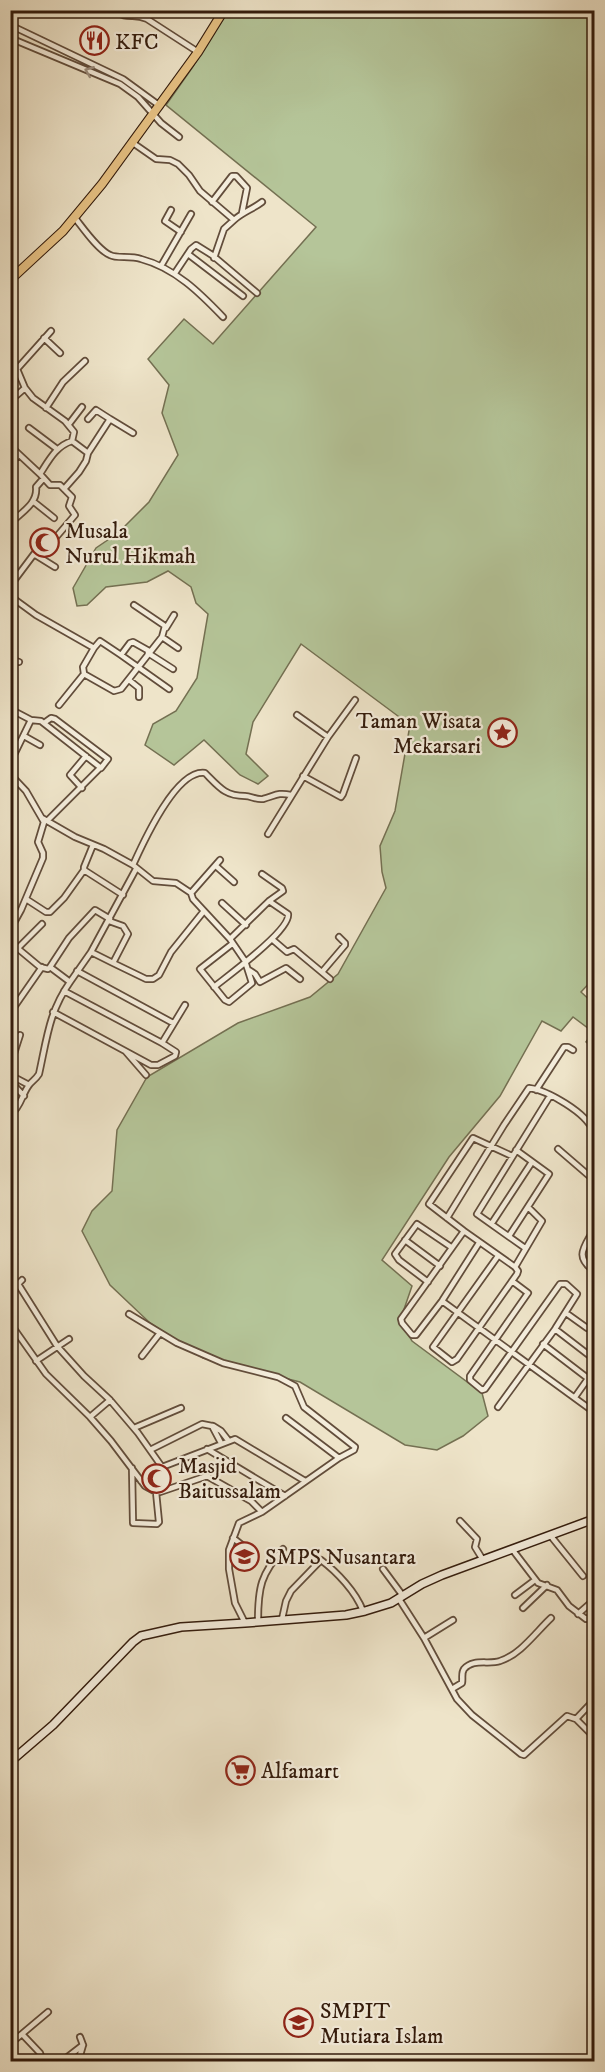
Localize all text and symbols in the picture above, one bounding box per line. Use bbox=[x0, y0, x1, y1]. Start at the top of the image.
restaurant icon: KFC bbox=[78, 25, 110, 57]
place label: KFC bbox=[115, 29, 159, 56]
one-way arrow bbox=[84, 66, 95, 78]
place label: Musala Nurul Hikmah bbox=[65, 518, 196, 570]
mosque icon: Musala Nurul Hikmah bbox=[28, 527, 60, 559]
place label: Taman Wisata Mekarsari bbox=[356, 708, 482, 760]
place icon: Taman Wisata Mekarsari bbox=[486, 717, 518, 749]
place label: Masjid Baitussalam bbox=[178, 1453, 281, 1505]
mosque icon: Masjid Baitussalam bbox=[141, 1462, 173, 1494]
school or university icon: SMPS Nusantara bbox=[228, 1540, 260, 1572]
place label: SMPS Nusantara bbox=[265, 1544, 417, 1571]
supermarket icon: Alfamart bbox=[224, 1754, 256, 1786]
place label: Alfamart bbox=[261, 1758, 339, 1785]
place label: SMPIT Mutiara Islam bbox=[320, 1998, 444, 2050]
school or university icon: SMPIT Mutiara Islam bbox=[283, 2007, 315, 2039]

